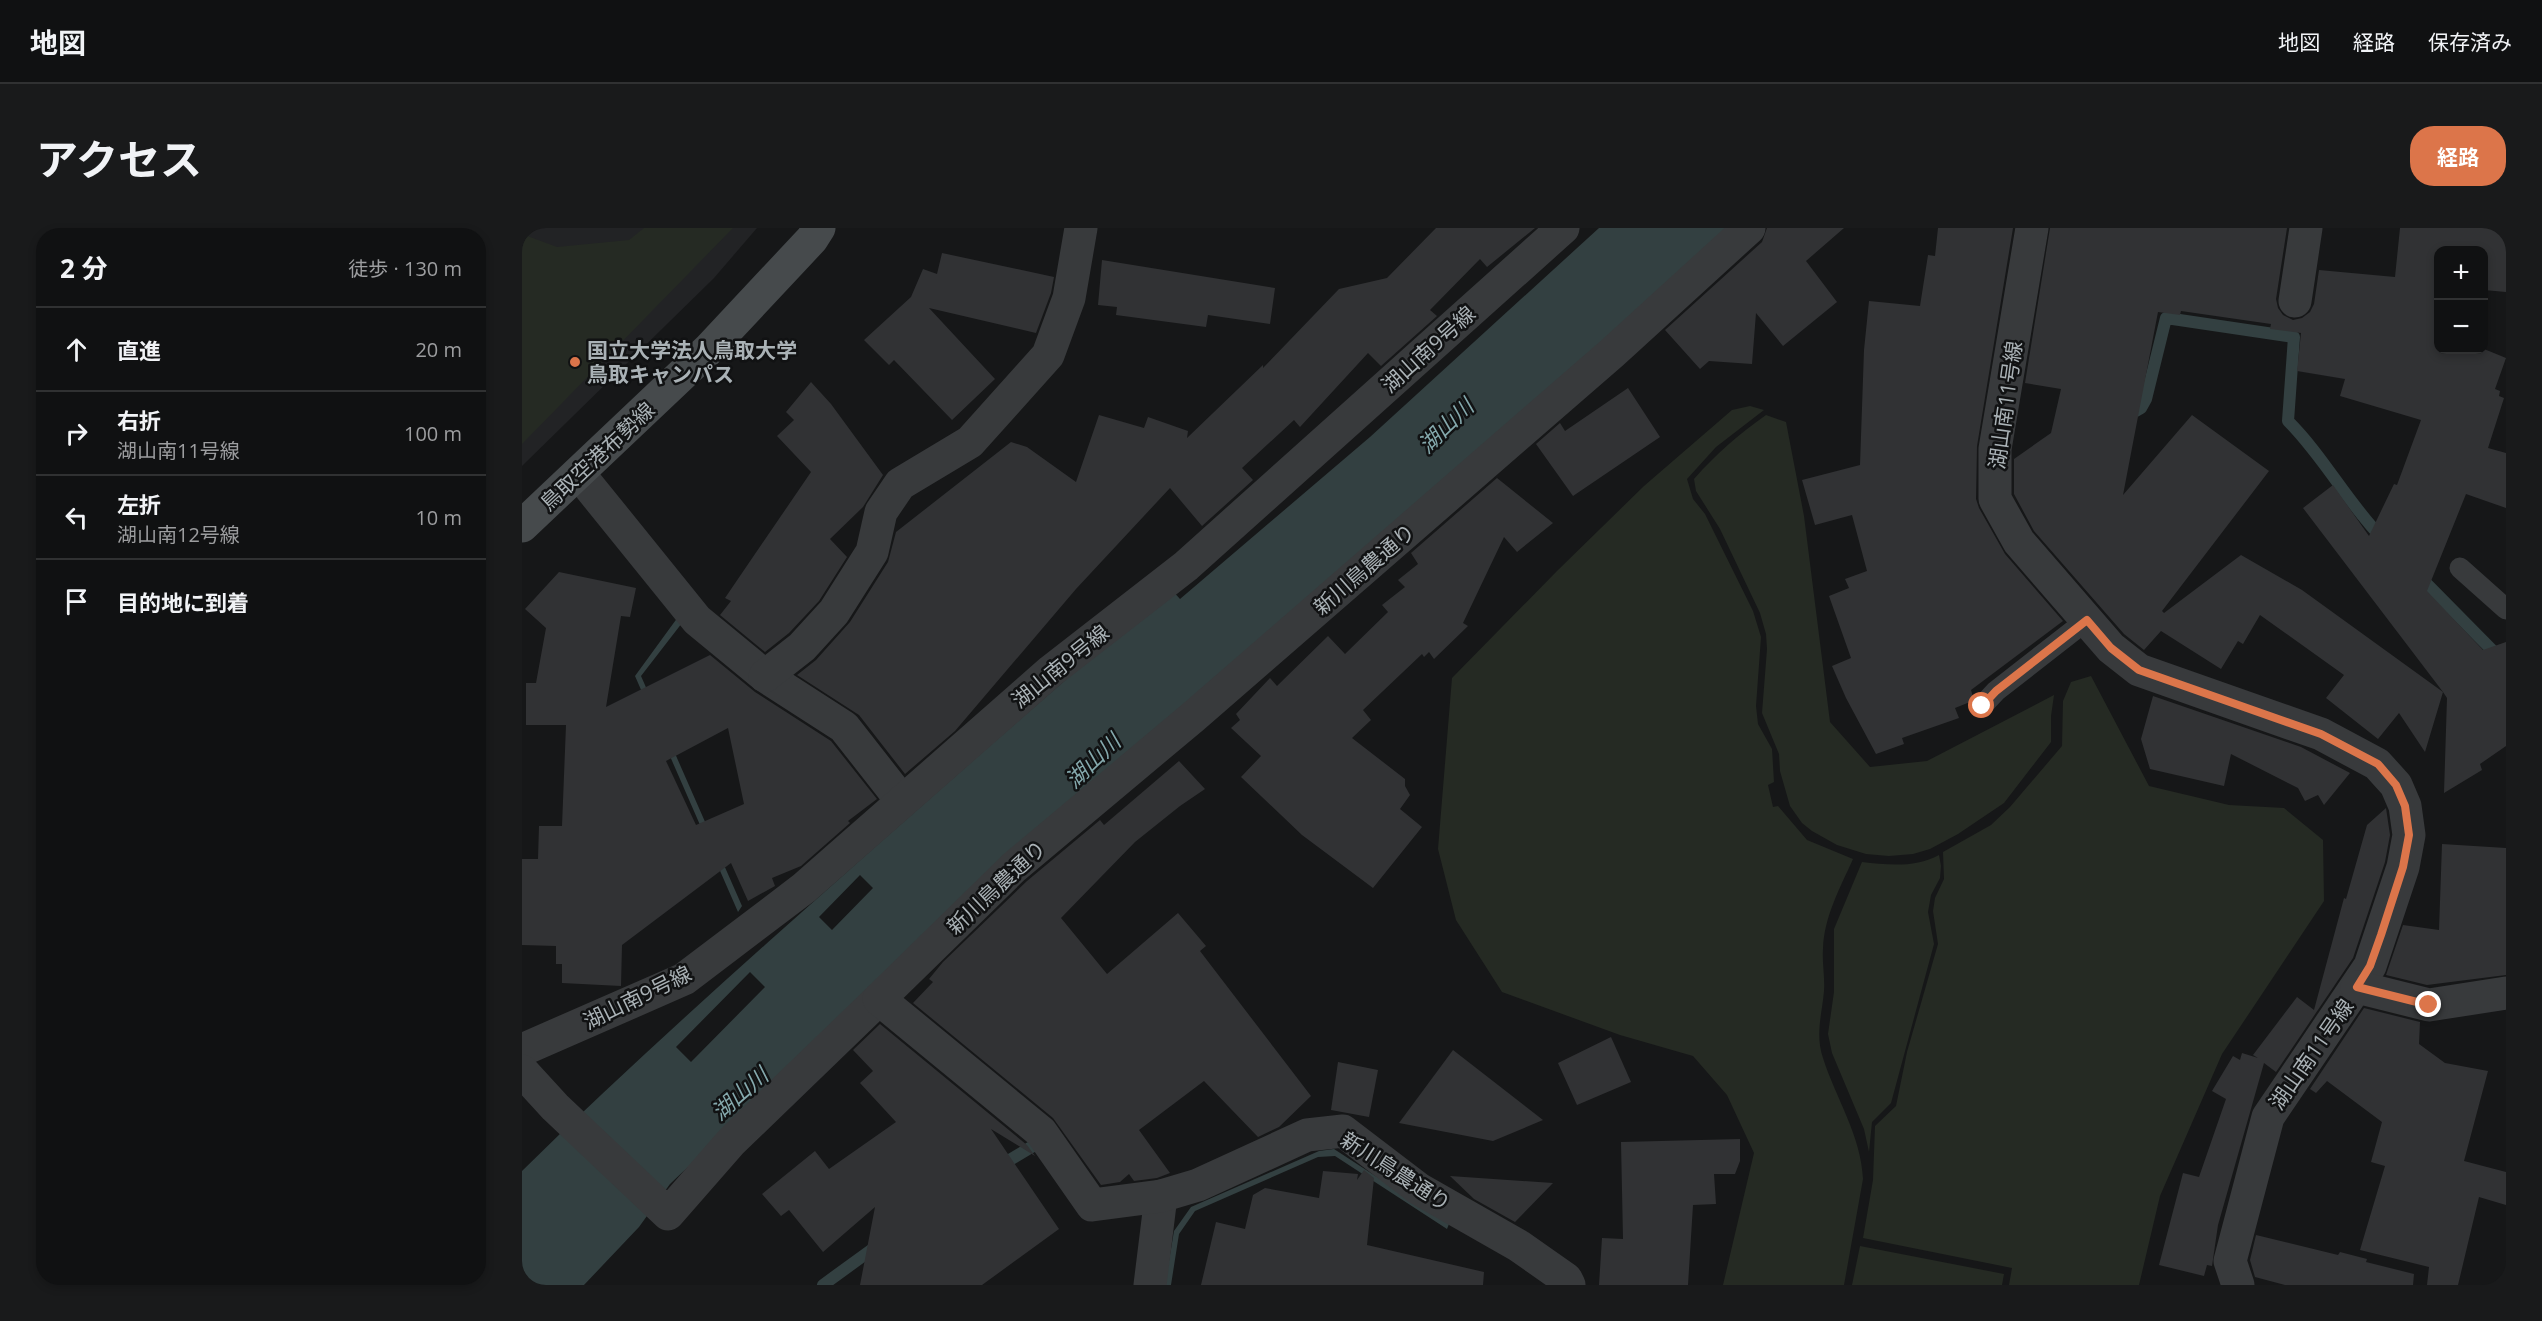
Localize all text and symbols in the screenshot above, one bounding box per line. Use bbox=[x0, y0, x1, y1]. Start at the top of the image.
text: 地図 bbox=[30, 23, 86, 61]
text: 地図 bbox=[2278, 28, 2320, 56]
text: 経路 bbox=[2353, 28, 2395, 56]
text: 保存済み bbox=[2428, 28, 2512, 56]
button: 経路 bbox=[2410, 126, 2506, 186]
text: アクセス bbox=[36, 130, 202, 187]
map controls bbox=[2434, 246, 2488, 354]
button: + bbox=[2434, 246, 2488, 300]
text: 2 分 bbox=[60, 250, 108, 286]
text: 徒歩 · 130 m bbox=[348, 255, 462, 282]
street label: 湖山南9号線 bbox=[1375, 299, 1481, 399]
button: − bbox=[2434, 300, 2488, 354]
icon: ahead bbox=[60, 333, 93, 366]
text: 直進 bbox=[117, 335, 161, 365]
text: 20 m bbox=[415, 336, 462, 363]
place label: 国立大学法人鳥取大学 鳥取キャンパス bbox=[587, 336, 797, 388]
street label: 湖山南11号線 bbox=[1982, 339, 2028, 471]
marker: 国立大学法人鳥取大学 鳥取キャンパス bbox=[568, 355, 582, 369]
water label: 湖山川 bbox=[1411, 390, 1481, 459]
street label: 鳥取空港布勢線 bbox=[534, 396, 660, 516]
text: 右折 bbox=[117, 405, 161, 435]
icon: right bbox=[60, 417, 93, 450]
text: 100 m bbox=[404, 420, 462, 447]
text: 湖山南11号線 bbox=[117, 437, 240, 464]
text: 左折 bbox=[117, 489, 161, 519]
icon: left bbox=[60, 501, 93, 534]
text: 10 m bbox=[415, 504, 462, 531]
street label: 新川鳥農通り bbox=[1307, 517, 1421, 621]
text: 湖山南12号線 bbox=[117, 521, 240, 548]
icon: arrive bbox=[60, 585, 93, 618]
text: 目的地に到着 bbox=[117, 587, 249, 617]
street label: 湖山南9号線 bbox=[1006, 618, 1114, 714]
route start bbox=[1968, 692, 1994, 718]
water label: 湖山川 bbox=[1058, 725, 1128, 794]
street label: 新川鳥農通り bbox=[940, 834, 1052, 940]
street label: 湖山南9号線 bbox=[578, 959, 696, 1035]
route end bbox=[2415, 991, 2441, 1017]
street label: 湖山南11号線 bbox=[2263, 993, 2359, 1115]
water label: 湖山川 bbox=[704, 1059, 775, 1126]
street label: 新川鳥農通り bbox=[1336, 1125, 1456, 1217]

